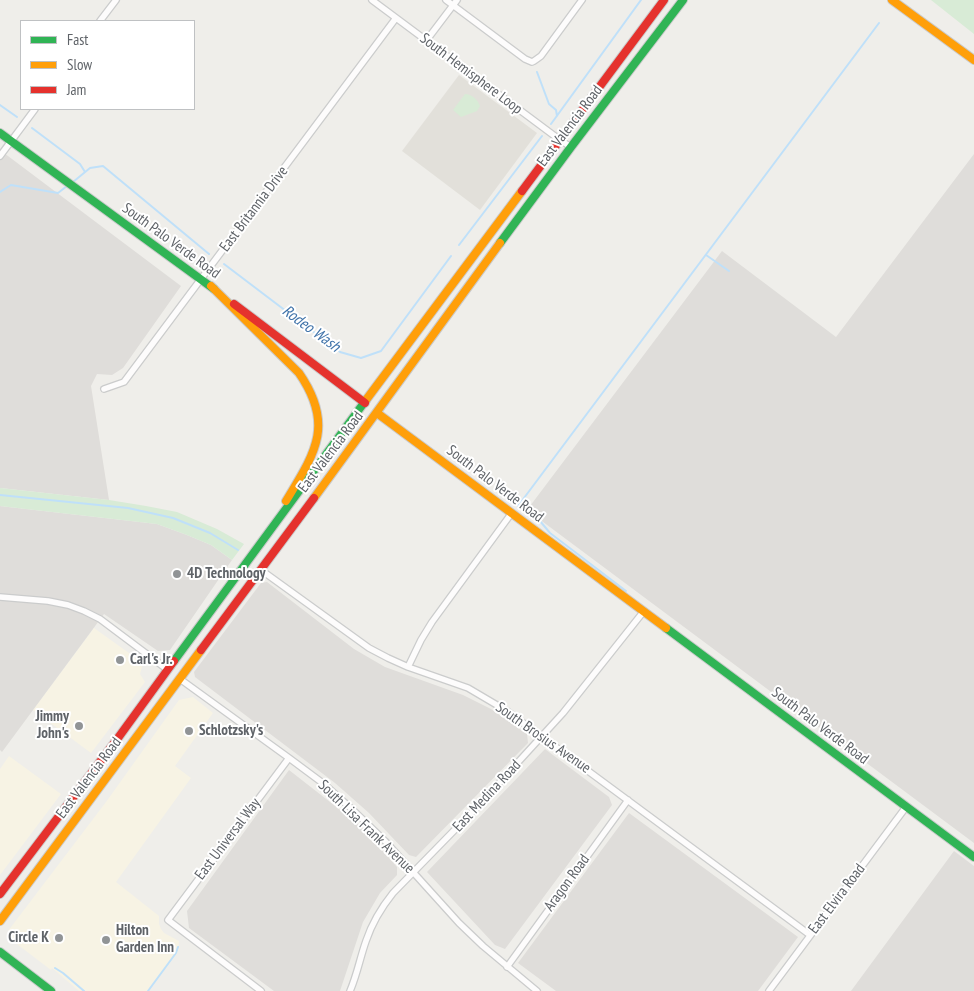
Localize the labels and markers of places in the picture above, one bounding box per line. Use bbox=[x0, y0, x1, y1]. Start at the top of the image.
place label: 4D Technology bbox=[187, 565, 266, 583]
marker: 4D Technology bbox=[171, 568, 183, 580]
place label: Carl's Jr. bbox=[130, 651, 173, 669]
marker: Carl's Jr. bbox=[114, 654, 126, 666]
place label: Jimmy John's bbox=[35, 708, 69, 743]
marker: Jimmy John's bbox=[73, 720, 85, 732]
place label: Schlotzsky's bbox=[199, 722, 263, 740]
marker: Schlotzsky's bbox=[183, 725, 195, 737]
place label: Hilton Garden Inn bbox=[116, 922, 174, 957]
place label: Circle K bbox=[8, 929, 49, 947]
marker: Circle K bbox=[53, 932, 65, 944]
marker: Hilton Garden Inn bbox=[100, 934, 112, 946]

